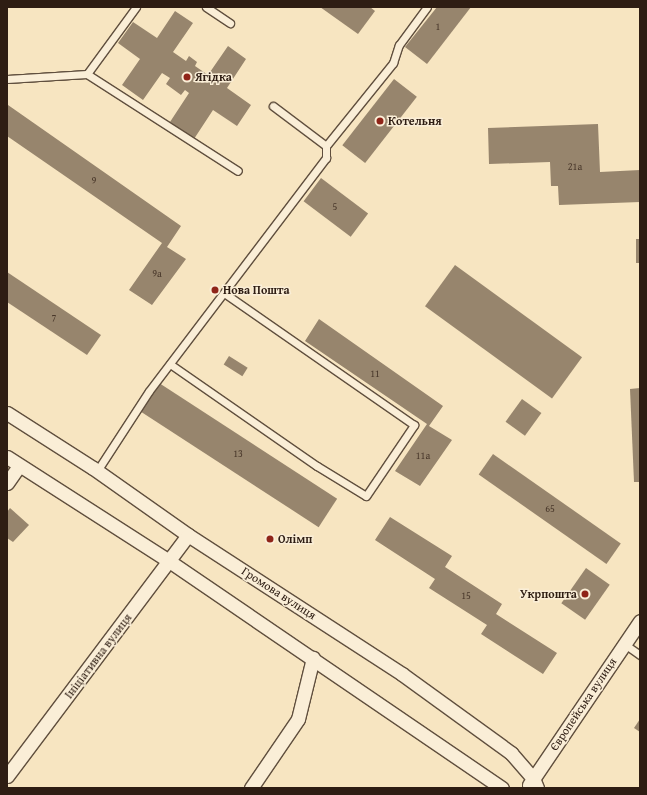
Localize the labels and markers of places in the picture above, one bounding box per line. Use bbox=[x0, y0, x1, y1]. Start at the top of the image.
place label: Ягідка bbox=[195, 70, 232, 84]
marker: Ягідка bbox=[182, 72, 192, 82]
place label: Котельня bbox=[388, 114, 442, 128]
marker: Котельня bbox=[375, 116, 385, 126]
place label: Нова Пошта bbox=[223, 283, 290, 297]
marker: Нова Пошта bbox=[210, 285, 220, 295]
place label: Олімп bbox=[278, 532, 312, 546]
marker: Олімп bbox=[265, 534, 275, 544]
place label: Укрпошта bbox=[520, 587, 577, 601]
marker: Укрпошта bbox=[580, 589, 590, 599]

